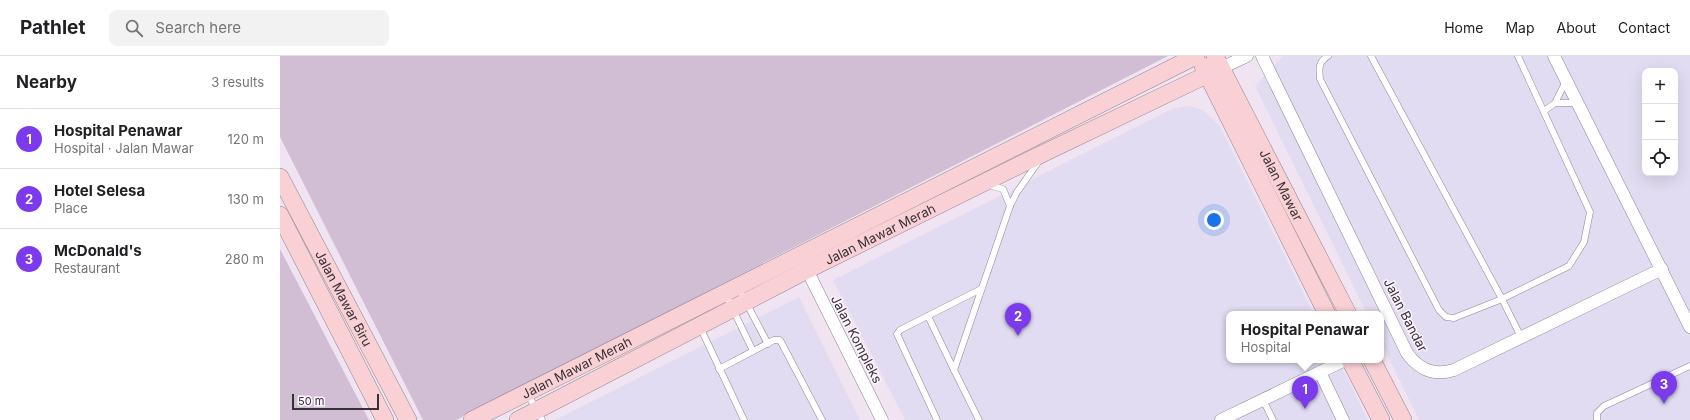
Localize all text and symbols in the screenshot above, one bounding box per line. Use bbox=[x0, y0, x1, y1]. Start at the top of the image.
search box bbox=[109, 10, 389, 46]
text: Pathlet bbox=[20, 16, 85, 39]
icon: search bbox=[123, 17, 145, 39]
text: Search here bbox=[155, 18, 241, 37]
text: Home bbox=[1444, 19, 1483, 36]
text: Map bbox=[1505, 19, 1535, 36]
text: About bbox=[1557, 19, 1596, 36]
text: Contact bbox=[1618, 19, 1670, 36]
map controls bbox=[1642, 68, 1678, 176]
button: + bbox=[1642, 68, 1678, 104]
text: Nearby bbox=[16, 72, 77, 92]
text: 3 results bbox=[211, 74, 264, 90]
button: − bbox=[1642, 104, 1678, 140]
text: Hospital Penawar bbox=[54, 121, 182, 140]
text: 1 bbox=[26, 131, 32, 147]
text: 120 m bbox=[228, 131, 264, 147]
text: Hospital · Jalan Mawar bbox=[54, 140, 194, 156]
button: locate bbox=[1642, 140, 1678, 176]
street label: Jalan Mawar bbox=[1256, 146, 1307, 224]
text: Hotel Selesa bbox=[54, 181, 145, 200]
text: 2 bbox=[25, 191, 33, 207]
text: 130 m bbox=[227, 191, 264, 207]
text: Place bbox=[54, 200, 88, 216]
street label: Jalan Mawar Merah bbox=[822, 200, 938, 268]
your location bbox=[1204, 210, 1224, 230]
text: McDonald's bbox=[54, 241, 142, 260]
street label: Jalan Mawar Biru bbox=[312, 247, 376, 349]
text: 3 bbox=[25, 251, 33, 267]
text: 280 m bbox=[225, 251, 264, 267]
text: Restaurant bbox=[54, 260, 120, 276]
street label: Jalan Bandar bbox=[1381, 276, 1431, 354]
street label: Jalan Kompleks bbox=[828, 292, 886, 386]
pin: 2 bbox=[1005, 303, 1031, 336]
popup bbox=[1226, 311, 1384, 363]
text: Hospital Penawar bbox=[1241, 320, 1369, 339]
street label: Jalan Mawar Merah bbox=[519, 333, 634, 402]
text: Hospital bbox=[1241, 339, 1291, 355]
pin: 3 bbox=[1651, 371, 1677, 404]
pin: 1 bbox=[1292, 376, 1318, 409]
scale bar bbox=[292, 392, 379, 411]
text: 50 m bbox=[298, 394, 324, 408]

